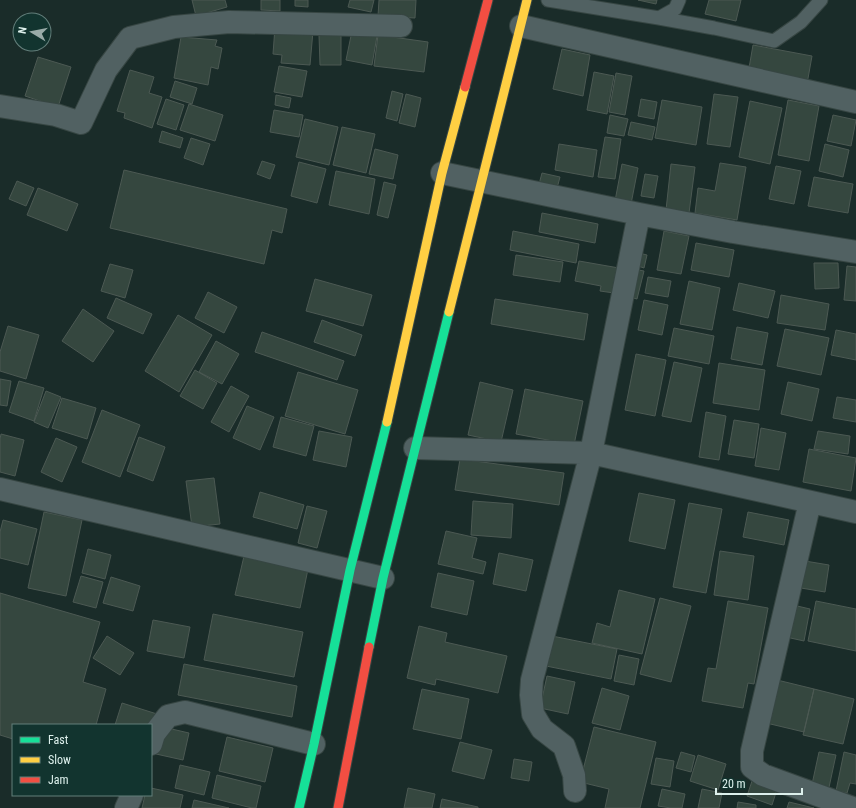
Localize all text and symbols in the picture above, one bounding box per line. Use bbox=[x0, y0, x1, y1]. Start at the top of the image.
north arrow bbox=[12, 12, 52, 52]
text: N bbox=[16, 26, 30, 35]
legend bbox=[12, 724, 152, 796]
text: Fast bbox=[48, 733, 69, 747]
text: Slow bbox=[48, 753, 71, 767]
scale bar bbox=[716, 770, 802, 796]
text: Jam bbox=[48, 773, 69, 787]
text: 20 m bbox=[722, 777, 746, 791]

